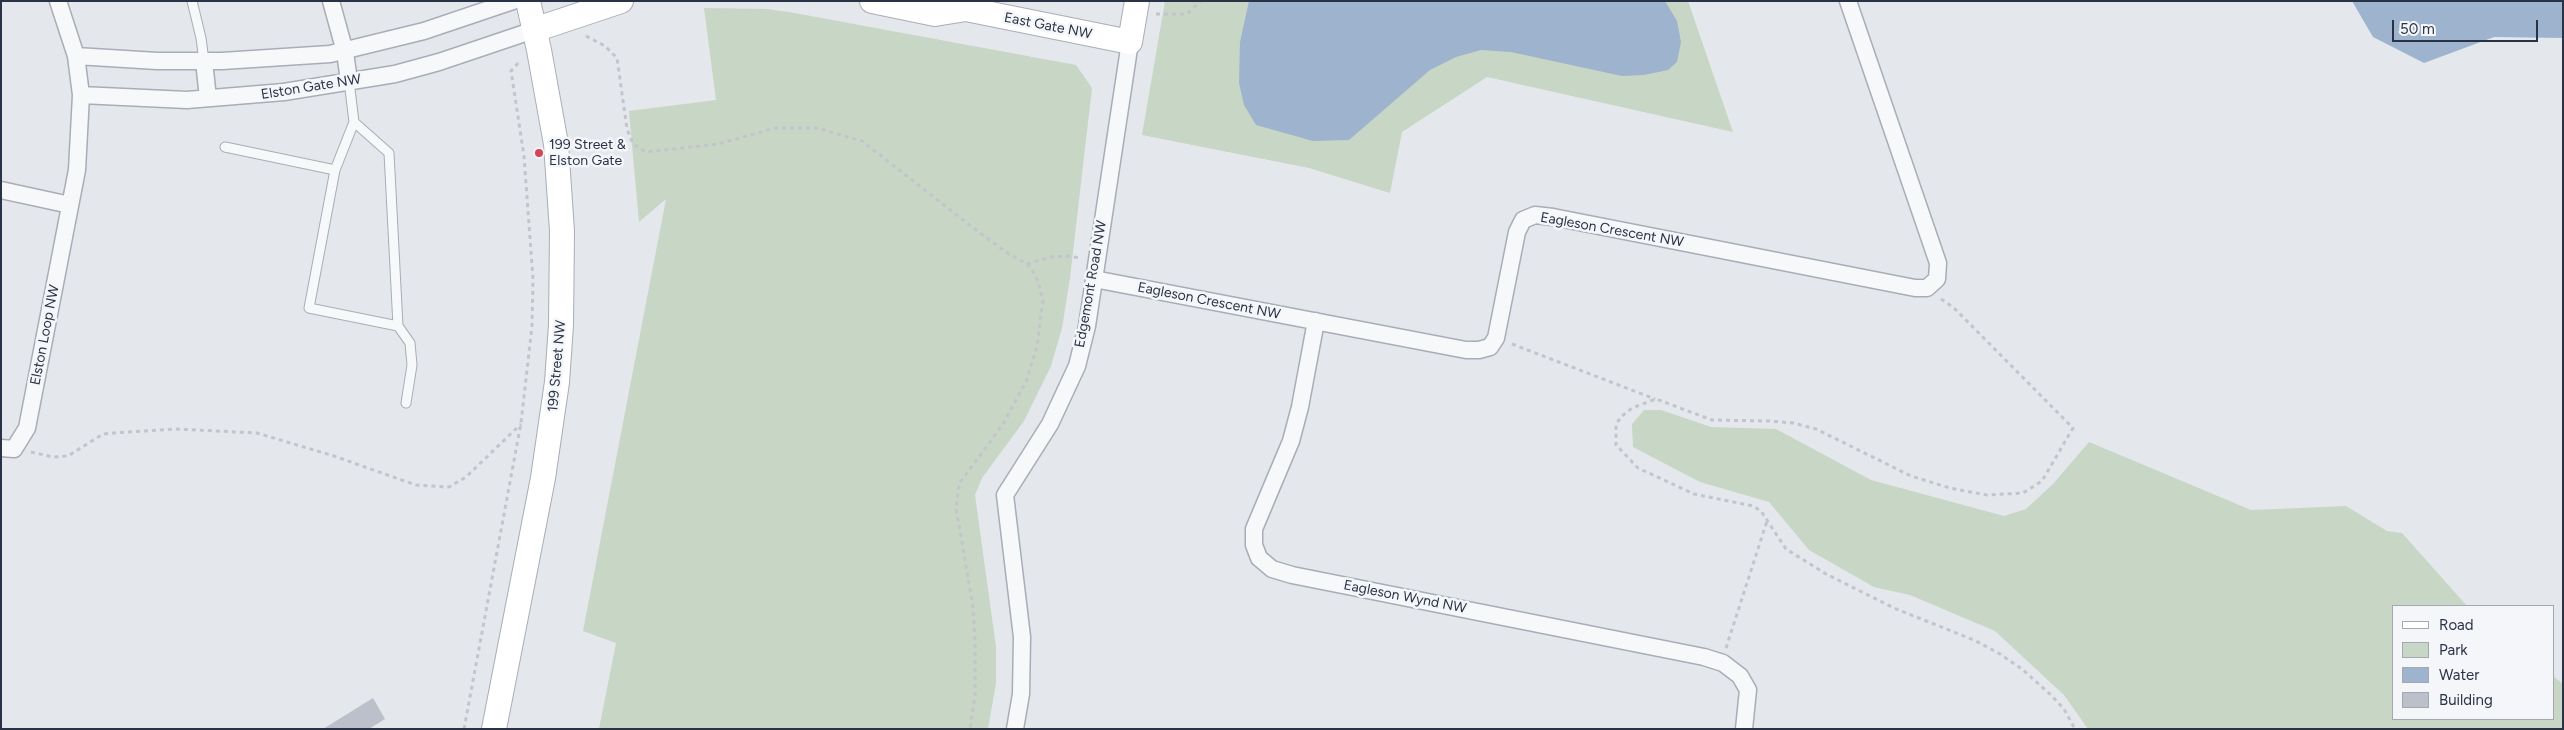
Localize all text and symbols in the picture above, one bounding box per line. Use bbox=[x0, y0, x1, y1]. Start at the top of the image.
street label: East Gate NW bbox=[1003, 9, 1093, 43]
scale bar bbox=[2394, 10, 2540, 42]
text: 50 m bbox=[2400, 20, 2435, 38]
street label: Elston Gate NW bbox=[260, 71, 362, 103]
place label: 199 Street & Elston Gate bbox=[549, 137, 626, 170]
marker: 199 Street & Elston Gate bbox=[533, 147, 545, 159]
street label: Eagleson Crescent NW bbox=[1539, 209, 1685, 251]
street label: Edgemont Road NW bbox=[1072, 219, 1110, 349]
street label: Eagleson Crescent NW bbox=[1136, 279, 1282, 323]
street label: Elston Loop NW bbox=[27, 283, 63, 387]
street label: 199 Street NW bbox=[545, 319, 569, 413]
street label: Eagleson Wynd NW bbox=[1342, 577, 1468, 617]
legend bbox=[2392, 605, 2554, 720]
text: Road bbox=[2439, 616, 2474, 634]
text: Park bbox=[2439, 641, 2468, 659]
text: Water bbox=[2439, 666, 2479, 684]
text: Building bbox=[2439, 691, 2493, 709]

